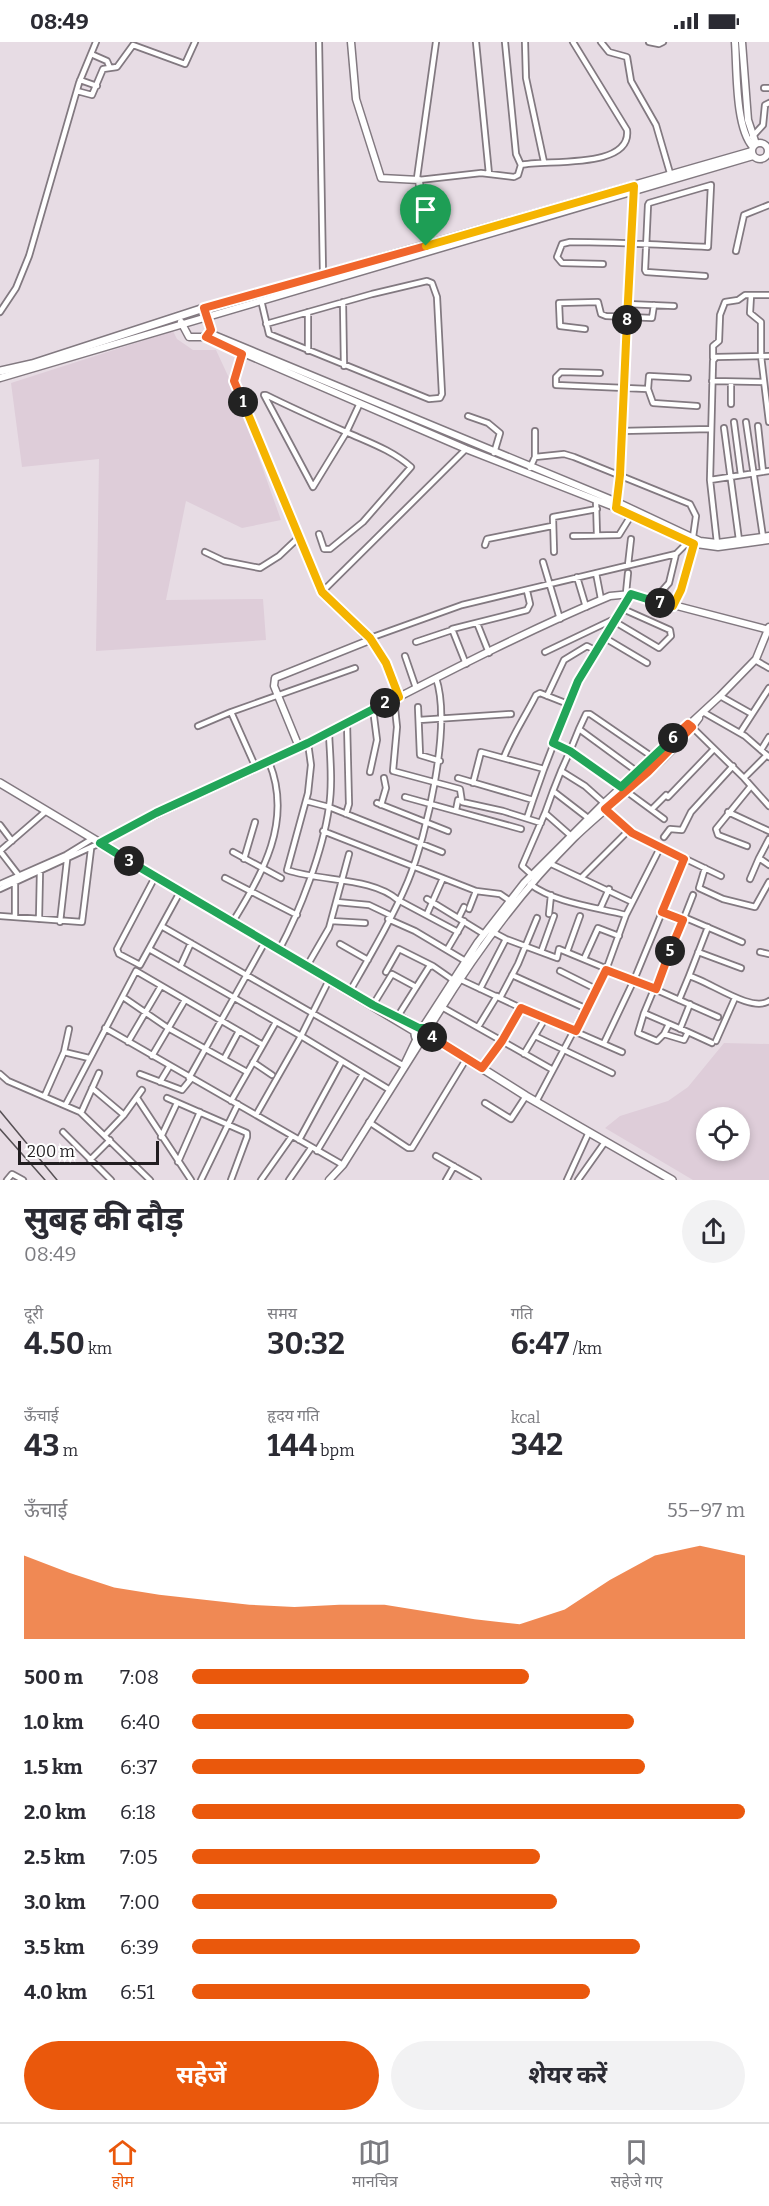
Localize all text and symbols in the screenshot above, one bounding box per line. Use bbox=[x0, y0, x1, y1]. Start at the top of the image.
text: 08:49 bbox=[30, 8, 89, 35]
pin bbox=[400, 184, 451, 246]
icon: arrive bbox=[409, 193, 442, 226]
pin: 8 bbox=[612, 305, 642, 335]
text: 8 bbox=[622, 310, 632, 329]
pin: 1 bbox=[228, 387, 258, 417]
text: 1 bbox=[240, 392, 246, 411]
pin: 7 bbox=[645, 588, 675, 618]
text: 7 bbox=[656, 593, 664, 612]
pin: 2 bbox=[370, 688, 400, 718]
text: 2 bbox=[380, 693, 390, 712]
pin: 6 bbox=[658, 723, 688, 753]
text: 6 bbox=[668, 728, 678, 747]
pin: 3 bbox=[114, 846, 144, 876]
text: 3 bbox=[124, 851, 134, 870]
pin: 5 bbox=[655, 936, 685, 966]
text: 5 bbox=[666, 941, 674, 960]
pin: 4 bbox=[417, 1022, 447, 1052]
text: 4 bbox=[427, 1027, 437, 1046]
map controls bbox=[696, 1107, 750, 1161]
button: locate bbox=[696, 1107, 750, 1161]
scale bar bbox=[18, 1138, 159, 1166]
text: 200 m bbox=[27, 1142, 75, 1161]
text: सुबह की दौड़ bbox=[24, 1199, 184, 1239]
button: share bbox=[682, 1200, 745, 1263]
text: 08:49 bbox=[24, 1242, 76, 1266]
text: दूरी bbox=[24, 1304, 43, 1323]
text: समय bbox=[267, 1304, 297, 1323]
text: गति bbox=[511, 1304, 533, 1323]
text: 4.50 bbox=[24, 1326, 85, 1362]
text: 30:32 bbox=[267, 1326, 345, 1362]
text: 6:47 bbox=[511, 1326, 569, 1362]
text: km bbox=[85, 1339, 112, 1358]
text: /km bbox=[569, 1339, 602, 1358]
text: ऊँचाई bbox=[24, 1406, 59, 1425]
text: हृदय गति bbox=[267, 1406, 319, 1425]
text: kcal bbox=[511, 1408, 540, 1427]
text: 342 bbox=[511, 1427, 563, 1463]
text: 43 bbox=[24, 1428, 60, 1464]
text: 144 bbox=[267, 1428, 317, 1464]
text: m bbox=[60, 1441, 78, 1460]
text: bpm bbox=[317, 1441, 354, 1460]
text: ऊँचाई bbox=[24, 1498, 67, 1522]
text: 55–97 m bbox=[667, 1498, 745, 1522]
text: 500 m bbox=[24, 1665, 83, 1689]
text: 7:08 bbox=[120, 1665, 159, 1689]
text: 1.0 km bbox=[24, 1710, 84, 1734]
text: 6:40 bbox=[120, 1710, 160, 1734]
text: 1.5 km bbox=[24, 1755, 83, 1779]
text: 6:37 bbox=[120, 1755, 157, 1779]
text: 2.0 km bbox=[24, 1800, 86, 1824]
text: 6:18 bbox=[120, 1800, 156, 1824]
text: 2.5 km bbox=[24, 1845, 85, 1869]
text: 7:05 bbox=[120, 1845, 158, 1869]
text: 3.0 km bbox=[24, 1890, 86, 1914]
text: 7:00 bbox=[120, 1890, 160, 1914]
text: 3.5 km bbox=[24, 1935, 85, 1959]
text: 6:39 bbox=[120, 1935, 159, 1959]
text: 4.0 km bbox=[24, 1980, 87, 2004]
text: 6:51 bbox=[120, 1980, 155, 2004]
button: सहेजें bbox=[24, 2041, 379, 2110]
button: शेयर करें bbox=[391, 2041, 745, 2110]
tab: होम bbox=[106, 2136, 139, 2194]
tab: मानचित्र bbox=[352, 2136, 398, 2194]
tab: सहेजे गए bbox=[610, 2136, 663, 2194]

